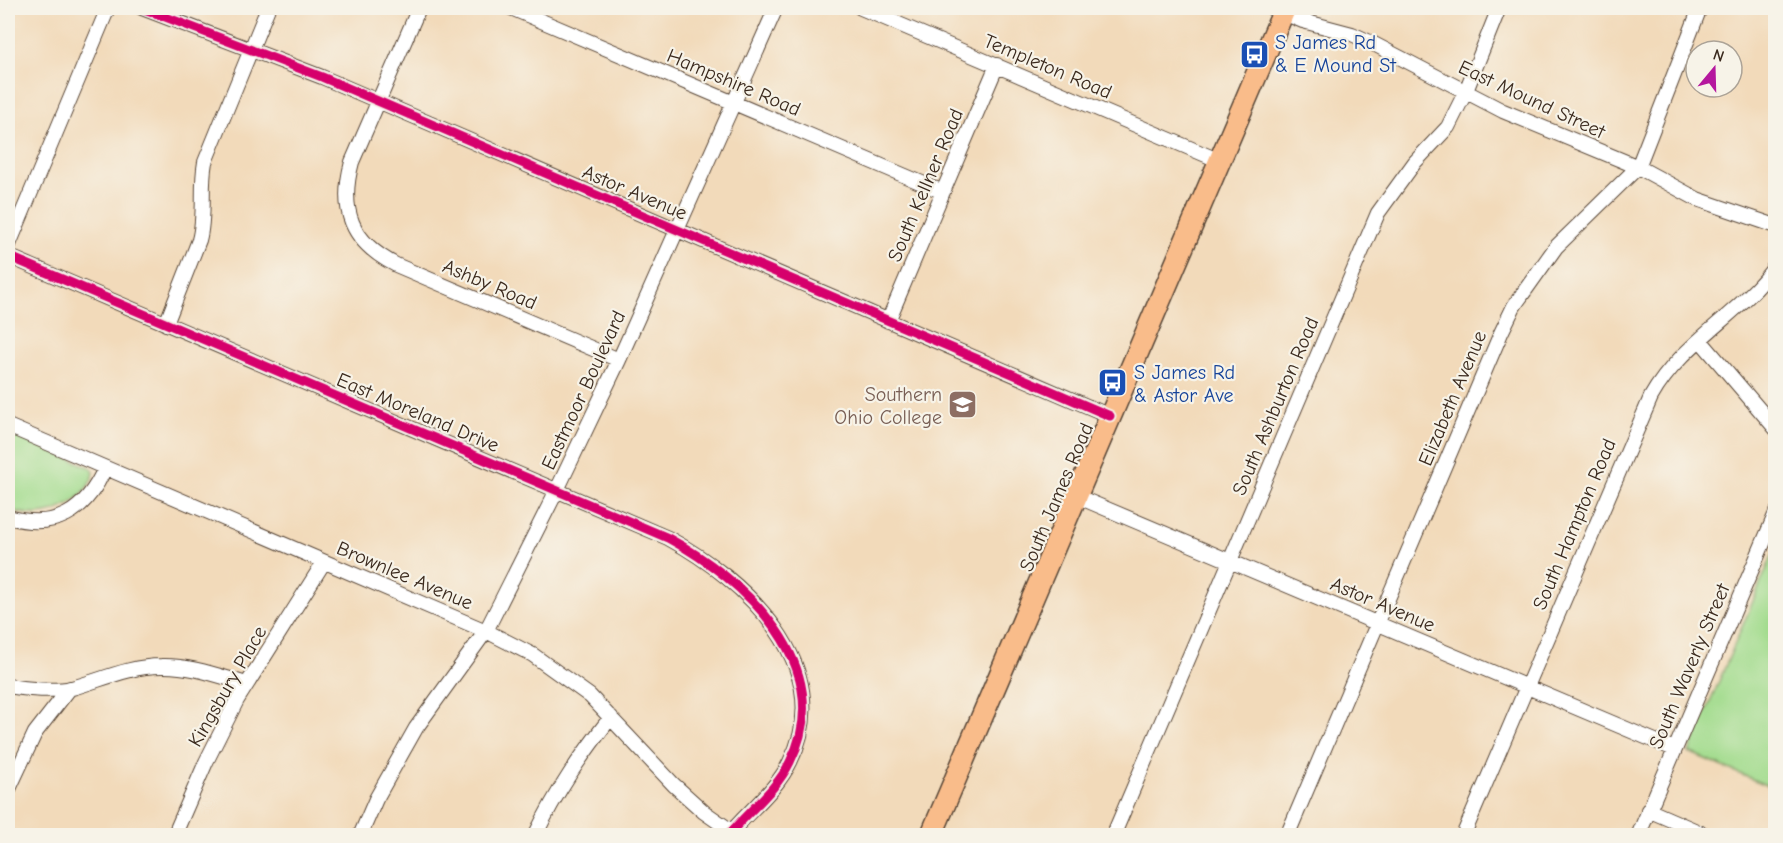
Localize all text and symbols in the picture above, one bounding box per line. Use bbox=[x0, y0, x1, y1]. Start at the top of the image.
street label: Templeton Road bbox=[980, 29, 1115, 104]
place label: S James Rd & E Mound St bbox=[1275, 31, 1397, 77]
bus stop icon: S James Rd & E Mound St bbox=[1238, 38, 1270, 70]
north arrow bbox=[1684, 39, 1744, 99]
street label: Hampshire Road bbox=[664, 44, 804, 121]
text: N bbox=[1711, 46, 1726, 66]
street label: East Mound Street bbox=[1455, 55, 1610, 144]
street label: South Kellner Road bbox=[883, 105, 968, 265]
street label: Astor Avenue bbox=[579, 160, 690, 225]
street label: Ashby Road bbox=[439, 254, 540, 315]
street label: Eastmoor Boulevard bbox=[537, 307, 630, 473]
street label: South Ashburton Road bbox=[1228, 314, 1323, 499]
street label: Elizabeth Avenue bbox=[1414, 327, 1491, 469]
place label: S James Rd & Astor Ave bbox=[1134, 361, 1235, 407]
bus stop icon: S James Rd & Astor Ave bbox=[1097, 367, 1129, 399]
street label: East Moreland Drive bbox=[333, 368, 502, 457]
place label: Southern Ohio College bbox=[834, 383, 942, 429]
school or university icon: Southern Ohio College bbox=[947, 389, 979, 421]
street label: South James Road bbox=[1015, 419, 1098, 575]
street label: South Hampton Road bbox=[1528, 435, 1621, 613]
street label: Brownlee Avenue bbox=[333, 536, 476, 614]
street label: Astor Avenue bbox=[1327, 572, 1438, 637]
street label: South Waverly Street bbox=[1644, 579, 1735, 752]
street label: Kingsbury Place bbox=[184, 622, 271, 751]

